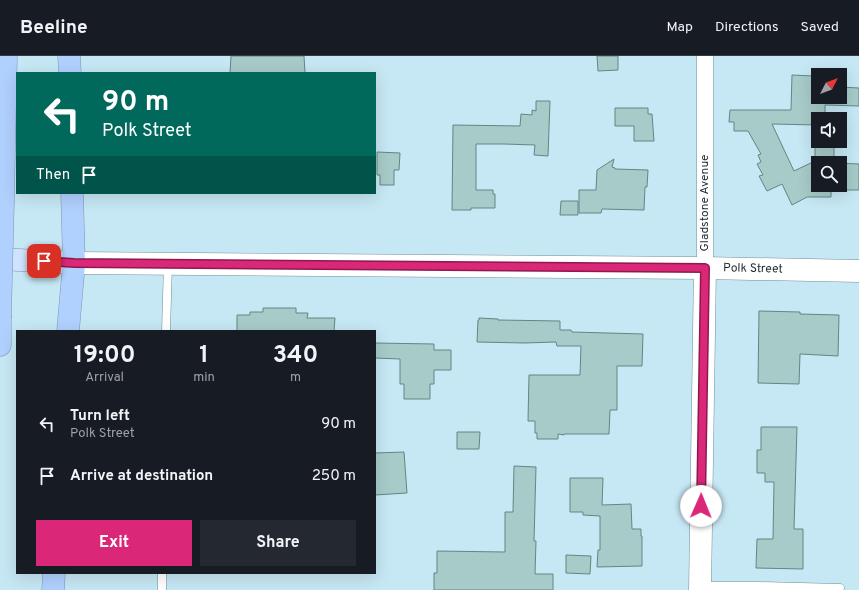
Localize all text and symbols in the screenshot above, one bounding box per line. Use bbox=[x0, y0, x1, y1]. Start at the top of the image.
text: Beeline bbox=[20, 16, 88, 40]
text: Map bbox=[667, 19, 693, 36]
text: Directions bbox=[715, 19, 779, 36]
text: Saved bbox=[801, 19, 839, 36]
north arrow bbox=[811, 68, 847, 104]
map controls bbox=[811, 68, 847, 192]
text: 90 m bbox=[102, 85, 169, 121]
icon: left bbox=[36, 88, 88, 140]
button: sound bbox=[811, 112, 847, 148]
text: Polk Street bbox=[102, 120, 192, 143]
street label: Gladstone Avenue bbox=[697, 154, 713, 252]
button: search bbox=[811, 156, 847, 192]
icon: arrive bbox=[78, 164, 100, 186]
text: Then bbox=[36, 166, 70, 185]
pin bbox=[27, 244, 61, 278]
icon: arrive bbox=[33, 250, 55, 272]
street label: Polk Street bbox=[723, 260, 783, 278]
text: 19:00 bbox=[74, 341, 136, 371]
text: 1 bbox=[199, 341, 209, 371]
text: 340 bbox=[273, 341, 318, 371]
text: Arrival bbox=[85, 370, 124, 386]
text: min bbox=[193, 370, 215, 386]
text: m bbox=[290, 370, 301, 386]
text: Turn left bbox=[70, 407, 130, 426]
icon: left bbox=[36, 413, 58, 435]
text: 90 m bbox=[321, 415, 356, 434]
text: Polk Street bbox=[70, 426, 135, 442]
icon: arrive bbox=[36, 465, 58, 487]
text: Arrive at destination bbox=[70, 467, 213, 486]
text: 250 m bbox=[312, 467, 356, 486]
position arrow bbox=[680, 485, 722, 527]
button: Exit bbox=[36, 520, 192, 566]
button: Share bbox=[200, 520, 356, 566]

